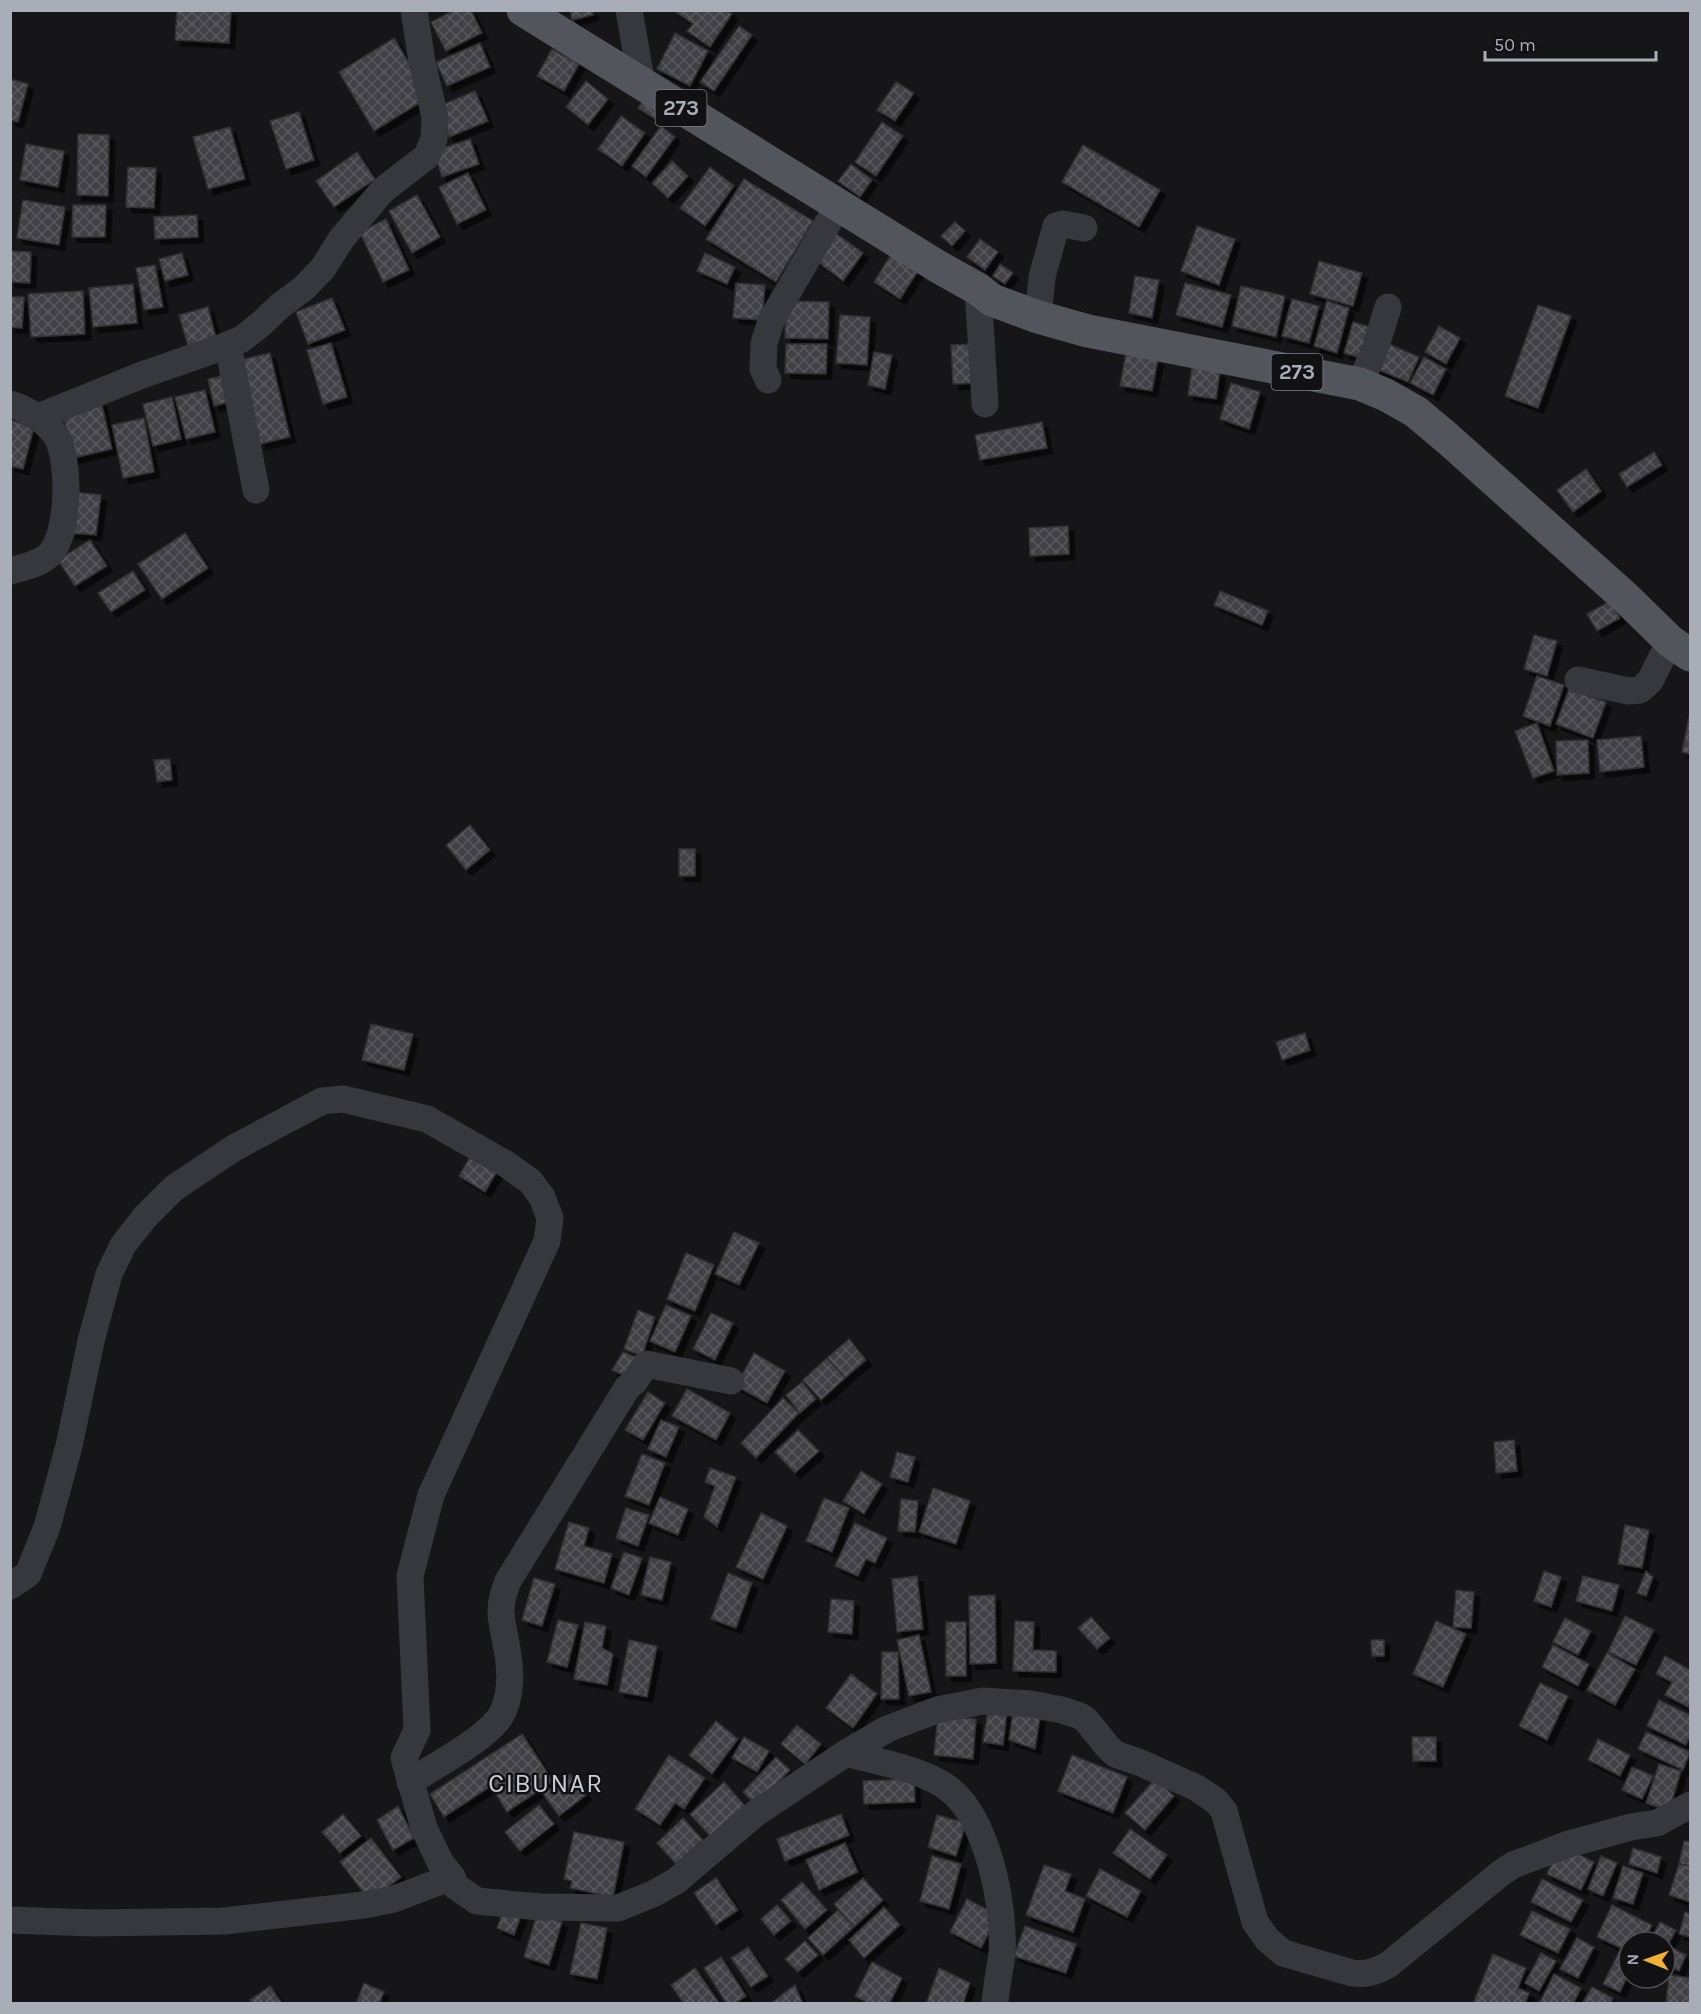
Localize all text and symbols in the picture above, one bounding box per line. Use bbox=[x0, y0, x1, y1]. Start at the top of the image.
scale bar bbox=[1485, 24, 1656, 62]
text: 50 m bbox=[1494, 34, 1536, 56]
road number: 273 bbox=[656, 90, 706, 126]
road number: 273 bbox=[1272, 354, 1322, 390]
district label: CIBUNAR bbox=[488, 1768, 604, 1799]
north arrow bbox=[1617, 1930, 1677, 1990]
text: N bbox=[1623, 1954, 1642, 1966]

